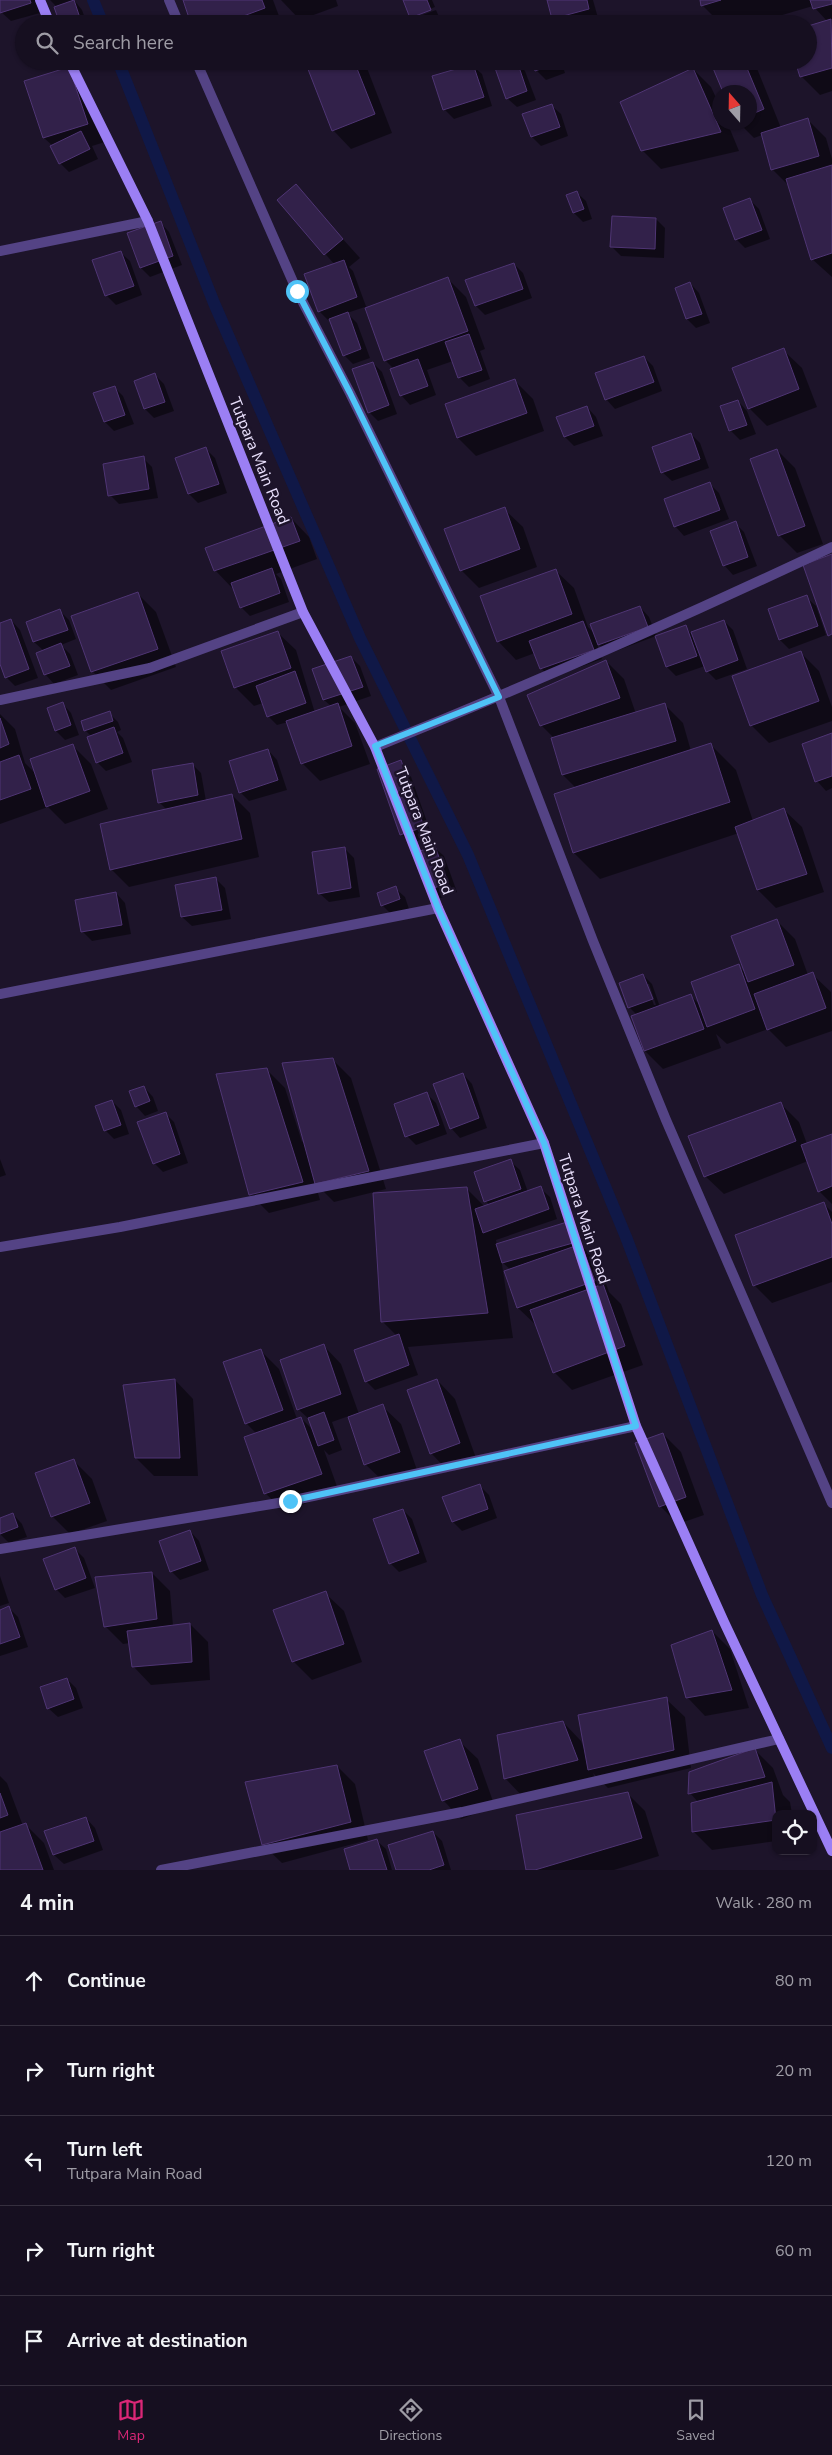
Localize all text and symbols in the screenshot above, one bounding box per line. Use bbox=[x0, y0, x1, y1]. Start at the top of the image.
search box bbox=[15, 15, 817, 70]
icon: search bbox=[33, 29, 61, 57]
text: Search here bbox=[73, 30, 174, 56]
north arrow bbox=[712, 85, 757, 130]
route start bbox=[286, 280, 309, 303]
street label: Tutpara Main Road bbox=[223, 394, 295, 528]
street label: Tutpara Main Road bbox=[389, 764, 459, 898]
street label: Tutpara Main Road bbox=[553, 1151, 615, 1287]
route end bbox=[279, 1490, 302, 1513]
map controls bbox=[772, 1810, 817, 1855]
button: locate bbox=[772, 1810, 817, 1855]
text: 4 min bbox=[20, 1889, 74, 1917]
text: Walk · 280 m bbox=[716, 1892, 812, 1914]
icon: ahead bbox=[20, 1967, 48, 1995]
text: Continue bbox=[67, 1968, 146, 1994]
text: 80 m bbox=[775, 1970, 812, 1992]
icon: right bbox=[20, 2057, 48, 2085]
text: Turn right bbox=[67, 2058, 154, 2084]
text: 20 m bbox=[775, 2060, 812, 2082]
text: Turn left bbox=[67, 2137, 142, 2163]
icon: left bbox=[20, 2147, 48, 2175]
text: 120 m bbox=[765, 2150, 812, 2172]
text: Tutpara Main Road bbox=[67, 2163, 202, 2185]
icon: right bbox=[20, 2237, 48, 2265]
text: Turn right bbox=[67, 2238, 154, 2264]
text: 60 m bbox=[775, 2240, 812, 2262]
icon: arrive bbox=[20, 2327, 48, 2355]
text: Arrive at destination bbox=[67, 2328, 248, 2354]
tab: Map bbox=[117, 2396, 145, 2445]
tab: Directions bbox=[379, 2396, 442, 2445]
tab: Saved bbox=[676, 2396, 715, 2445]

